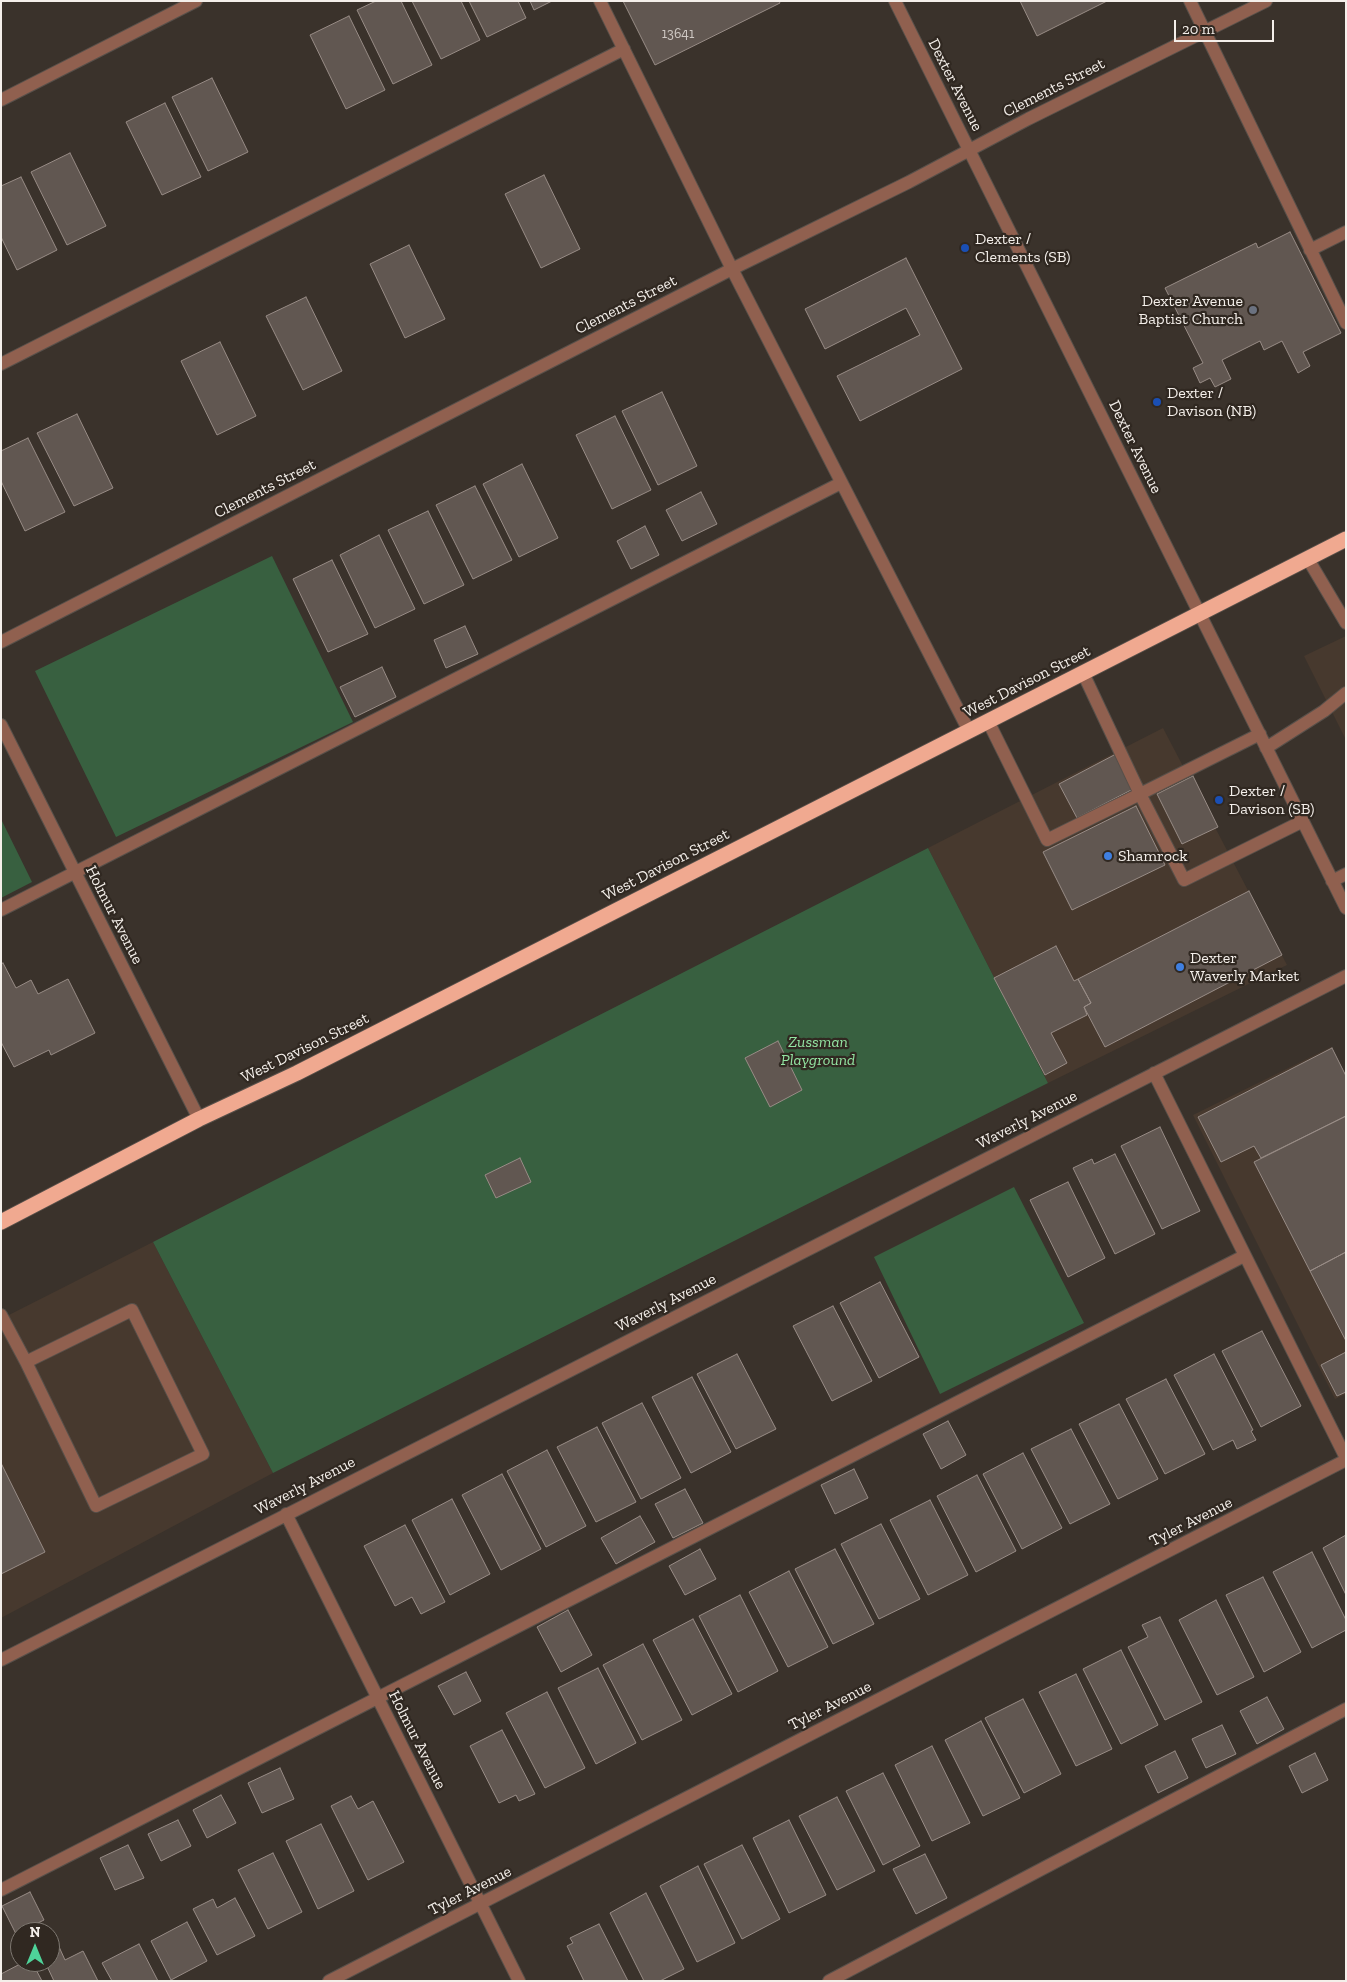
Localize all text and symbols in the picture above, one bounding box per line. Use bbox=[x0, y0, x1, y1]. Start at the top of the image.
scale bar bbox=[1177, 10, 1277, 42]
text: 20 m bbox=[1182, 20, 1215, 38]
house number: 13641 bbox=[662, 26, 694, 42]
street label: Dexter Avenue bbox=[923, 35, 987, 135]
street label: Clements Street bbox=[1000, 54, 1108, 122]
place label: Dexter / Clements (SB) bbox=[975, 229, 1070, 267]
marker: Dexter / Clements (SB) bbox=[959, 242, 971, 254]
street label: Clements Street bbox=[572, 271, 680, 339]
place label: Dexter Avenue Baptist Church bbox=[1138, 291, 1243, 329]
marker: Dexter Avenue Baptist Church bbox=[1247, 304, 1259, 316]
place label: Dexter / Davison (NB) bbox=[1167, 383, 1256, 421]
marker: Dexter / Davison (NB) bbox=[1151, 396, 1163, 408]
street label: Dexter Avenue bbox=[1104, 397, 1166, 497]
street label: Clements Street bbox=[211, 455, 319, 523]
street label: West Davison Street bbox=[960, 642, 1094, 722]
place label: Dexter / Davison (SB) bbox=[1229, 781, 1314, 819]
marker: Dexter / Davison (SB) bbox=[1213, 794, 1225, 806]
street label: West Davison Street bbox=[599, 825, 733, 905]
place label: Shamrock bbox=[1118, 846, 1188, 866]
marker: Shamrock bbox=[1102, 850, 1114, 862]
street label: Holmur Avenue bbox=[81, 863, 147, 967]
place label: Dexter Waverly Market bbox=[1190, 948, 1299, 986]
marker: Dexter Waverly Market bbox=[1174, 961, 1186, 973]
street label: West Davison Street bbox=[238, 1009, 372, 1087]
park label: Zussman Playground bbox=[781, 1032, 855, 1070]
street label: Waverly Avenue bbox=[974, 1086, 1080, 1154]
street label: Waverly Avenue bbox=[613, 1269, 719, 1337]
street label: Waverly Avenue bbox=[252, 1452, 358, 1520]
street label: Tyler Avenue bbox=[1146, 1493, 1236, 1551]
street label: Tyler Avenue bbox=[785, 1677, 875, 1735]
street label: Holmur Avenue bbox=[384, 1688, 450, 1792]
street label: Tyler Avenue bbox=[425, 1862, 515, 1920]
north arrow bbox=[10, 1922, 60, 1972]
text: N bbox=[30, 1924, 40, 1941]

